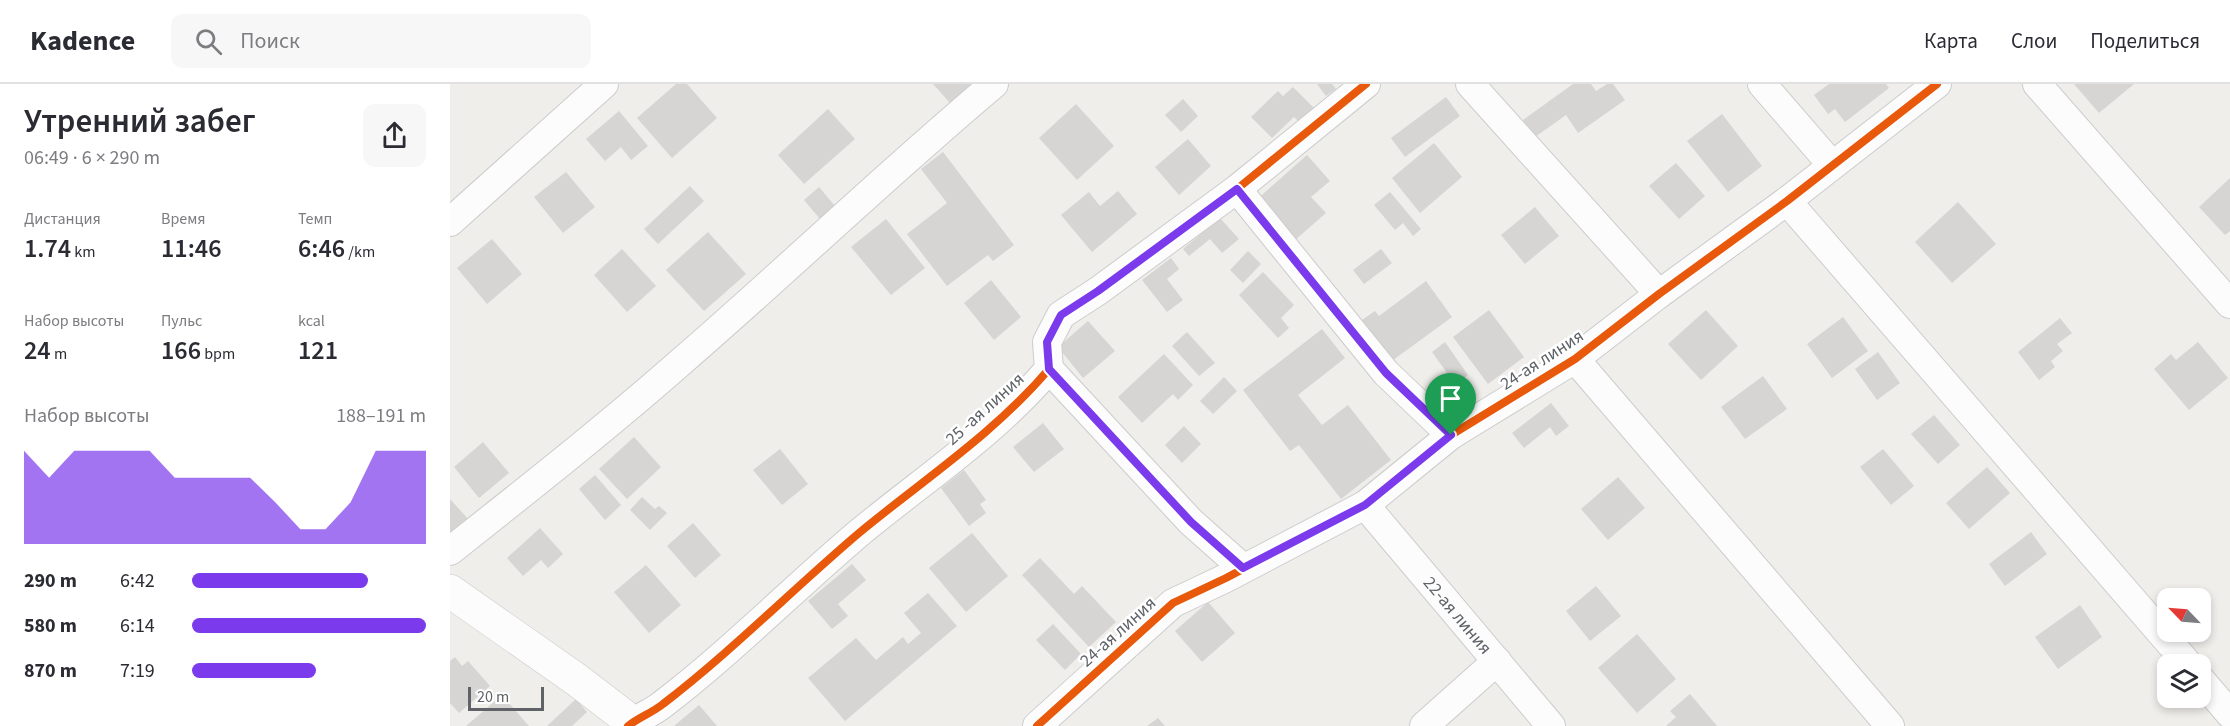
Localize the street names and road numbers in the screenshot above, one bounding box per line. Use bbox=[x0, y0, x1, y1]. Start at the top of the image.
street label: 24-ая линия bbox=[1495, 324, 1589, 396]
street label: 25 -ая линия bbox=[940, 367, 1030, 451]
street label: 22-ая линия bbox=[1418, 571, 1498, 659]
street label: 24-ая линия bbox=[1074, 591, 1162, 673]

